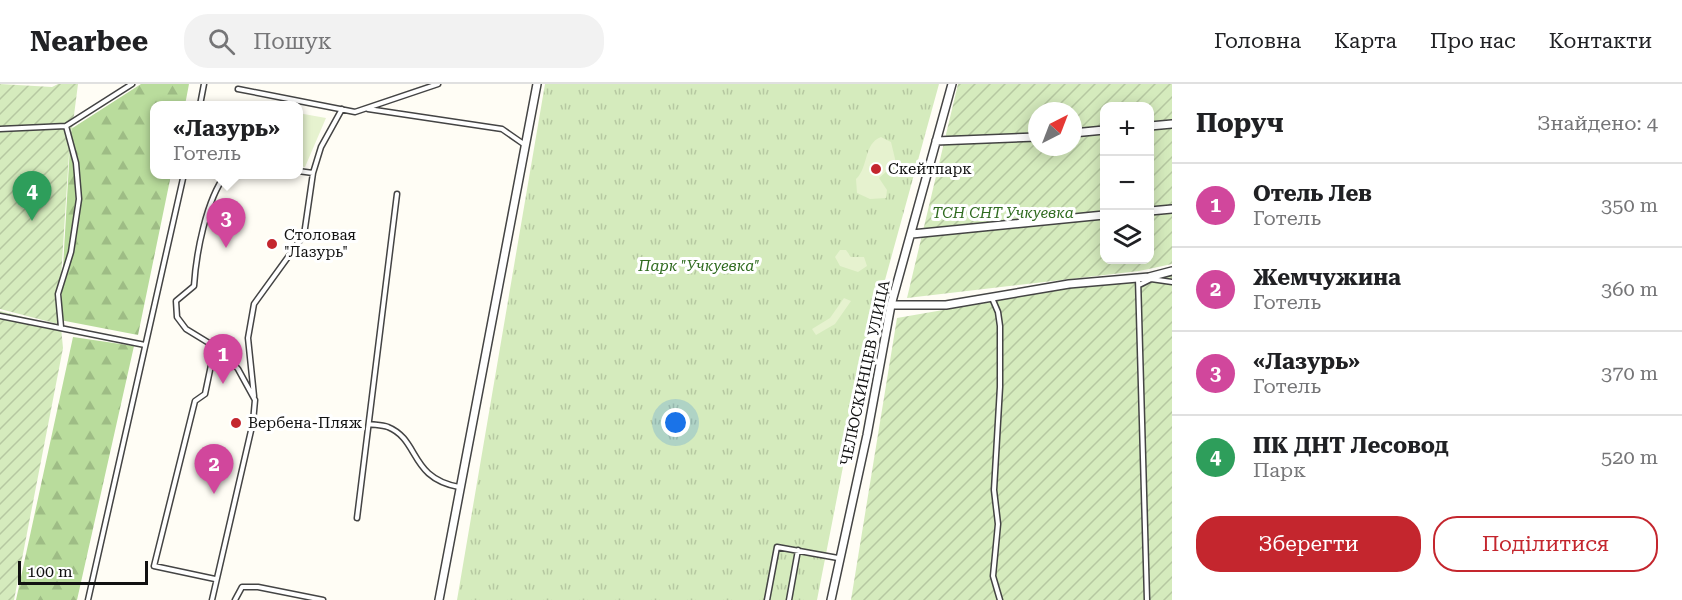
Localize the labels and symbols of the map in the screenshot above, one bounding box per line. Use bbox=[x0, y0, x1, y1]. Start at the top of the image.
north arrow bbox=[1028, 102, 1082, 156]
place label: Скейтпарк bbox=[888, 160, 972, 178]
marker: Скейтпарк bbox=[869, 162, 883, 176]
pin: 4 bbox=[12, 172, 51, 221]
pin: 3 bbox=[206, 198, 246, 248]
park label: ТСН СНТ Учкуевка bbox=[932, 204, 1074, 222]
place label: Столовая "Лазурь" bbox=[284, 226, 356, 261]
marker: Столовая "Лазурь" bbox=[265, 237, 279, 251]
park label: Парк "Учкуевка" bbox=[637, 257, 760, 275]
street label: ЧЕЛЮСКИНЦЕВ УЛИЦА bbox=[837, 278, 894, 468]
pin: 1 bbox=[204, 334, 242, 384]
your location bbox=[661, 408, 690, 437]
place label: Вербена-Пляж bbox=[248, 414, 363, 432]
marker: Вербена-Пляж bbox=[229, 416, 243, 430]
pin: 2 bbox=[194, 444, 234, 494]
scale bar bbox=[18, 558, 148, 586]

